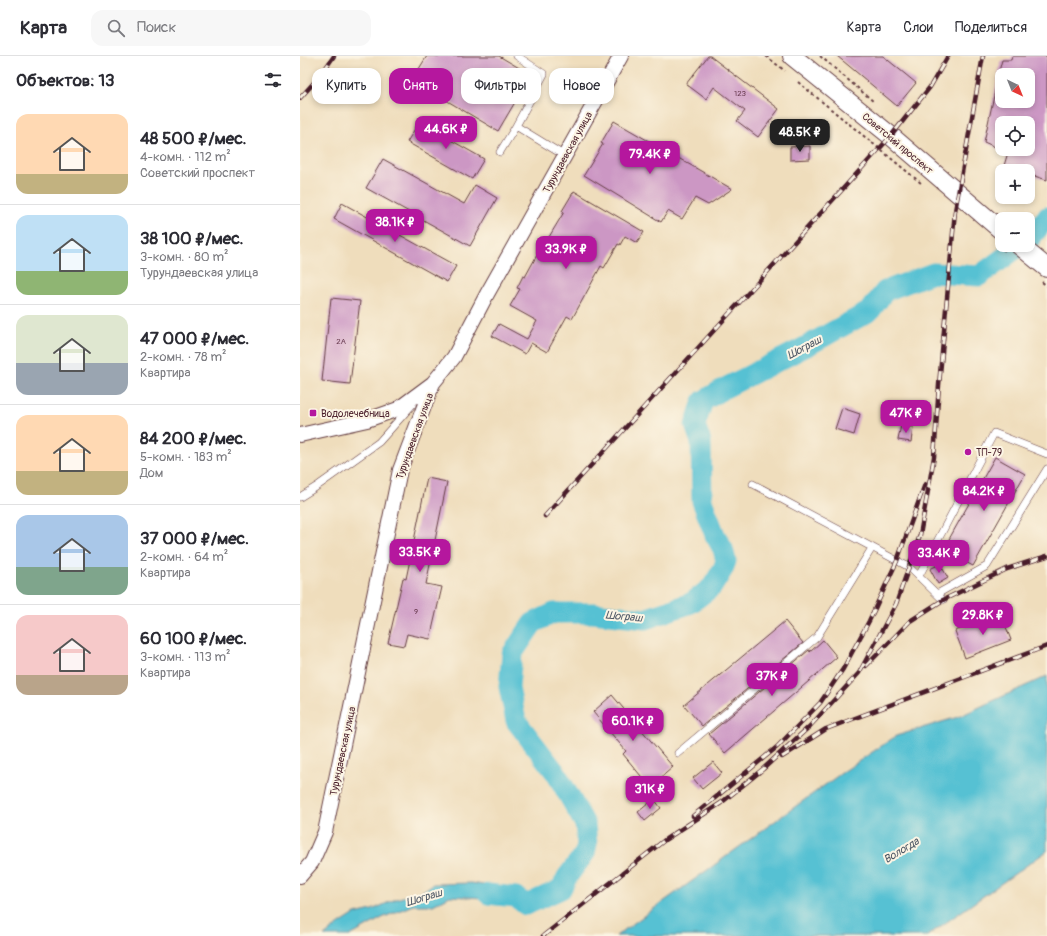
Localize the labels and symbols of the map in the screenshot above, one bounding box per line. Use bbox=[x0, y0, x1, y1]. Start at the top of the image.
north arrow bbox=[995, 68, 1035, 108]
house number: 123 bbox=[734, 89, 746, 98]
street label: Турундаевская улица bbox=[541, 109, 595, 195]
street label: Советский проспект bbox=[860, 111, 935, 177]
pin: 44.6K ₽ bbox=[409, 116, 483, 150]
pin: 48.5K ₽ bbox=[763, 119, 837, 153]
pin: 79.4K ₽ bbox=[613, 141, 687, 175]
pin: 38.1K ₽ bbox=[358, 209, 432, 243]
pin: 33.9K ₽ bbox=[529, 236, 603, 270]
water label: Шограш bbox=[785, 333, 825, 362]
house number: 2А bbox=[336, 337, 346, 346]
street label: Турундаевская улица bbox=[394, 391, 436, 481]
pin: 47K ₽ bbox=[878, 400, 934, 434]
marker: Водолечебница bbox=[308, 408, 318, 418]
place label: Водолечебница bbox=[321, 408, 390, 420]
marker: ТП-79 bbox=[963, 447, 973, 457]
place label: ТП-79 bbox=[976, 447, 1002, 459]
pin: 84.2K ₽ bbox=[947, 478, 1021, 512]
pin: 33.5K ₽ bbox=[383, 539, 457, 573]
pin: 33.4K ₽ bbox=[902, 540, 976, 574]
pin: 29.8K ₽ bbox=[946, 602, 1020, 636]
house number: 9 bbox=[414, 607, 418, 616]
water label: Шограш bbox=[605, 608, 644, 625]
pin: 37K ₽ bbox=[744, 663, 800, 697]
street label: Турундаевская улица bbox=[328, 705, 358, 797]
pin: 60.1K ₽ bbox=[596, 708, 670, 742]
pin: 31K ₽ bbox=[622, 776, 678, 810]
water label: Вологда bbox=[881, 834, 922, 866]
water label: Шограш bbox=[405, 886, 445, 909]

